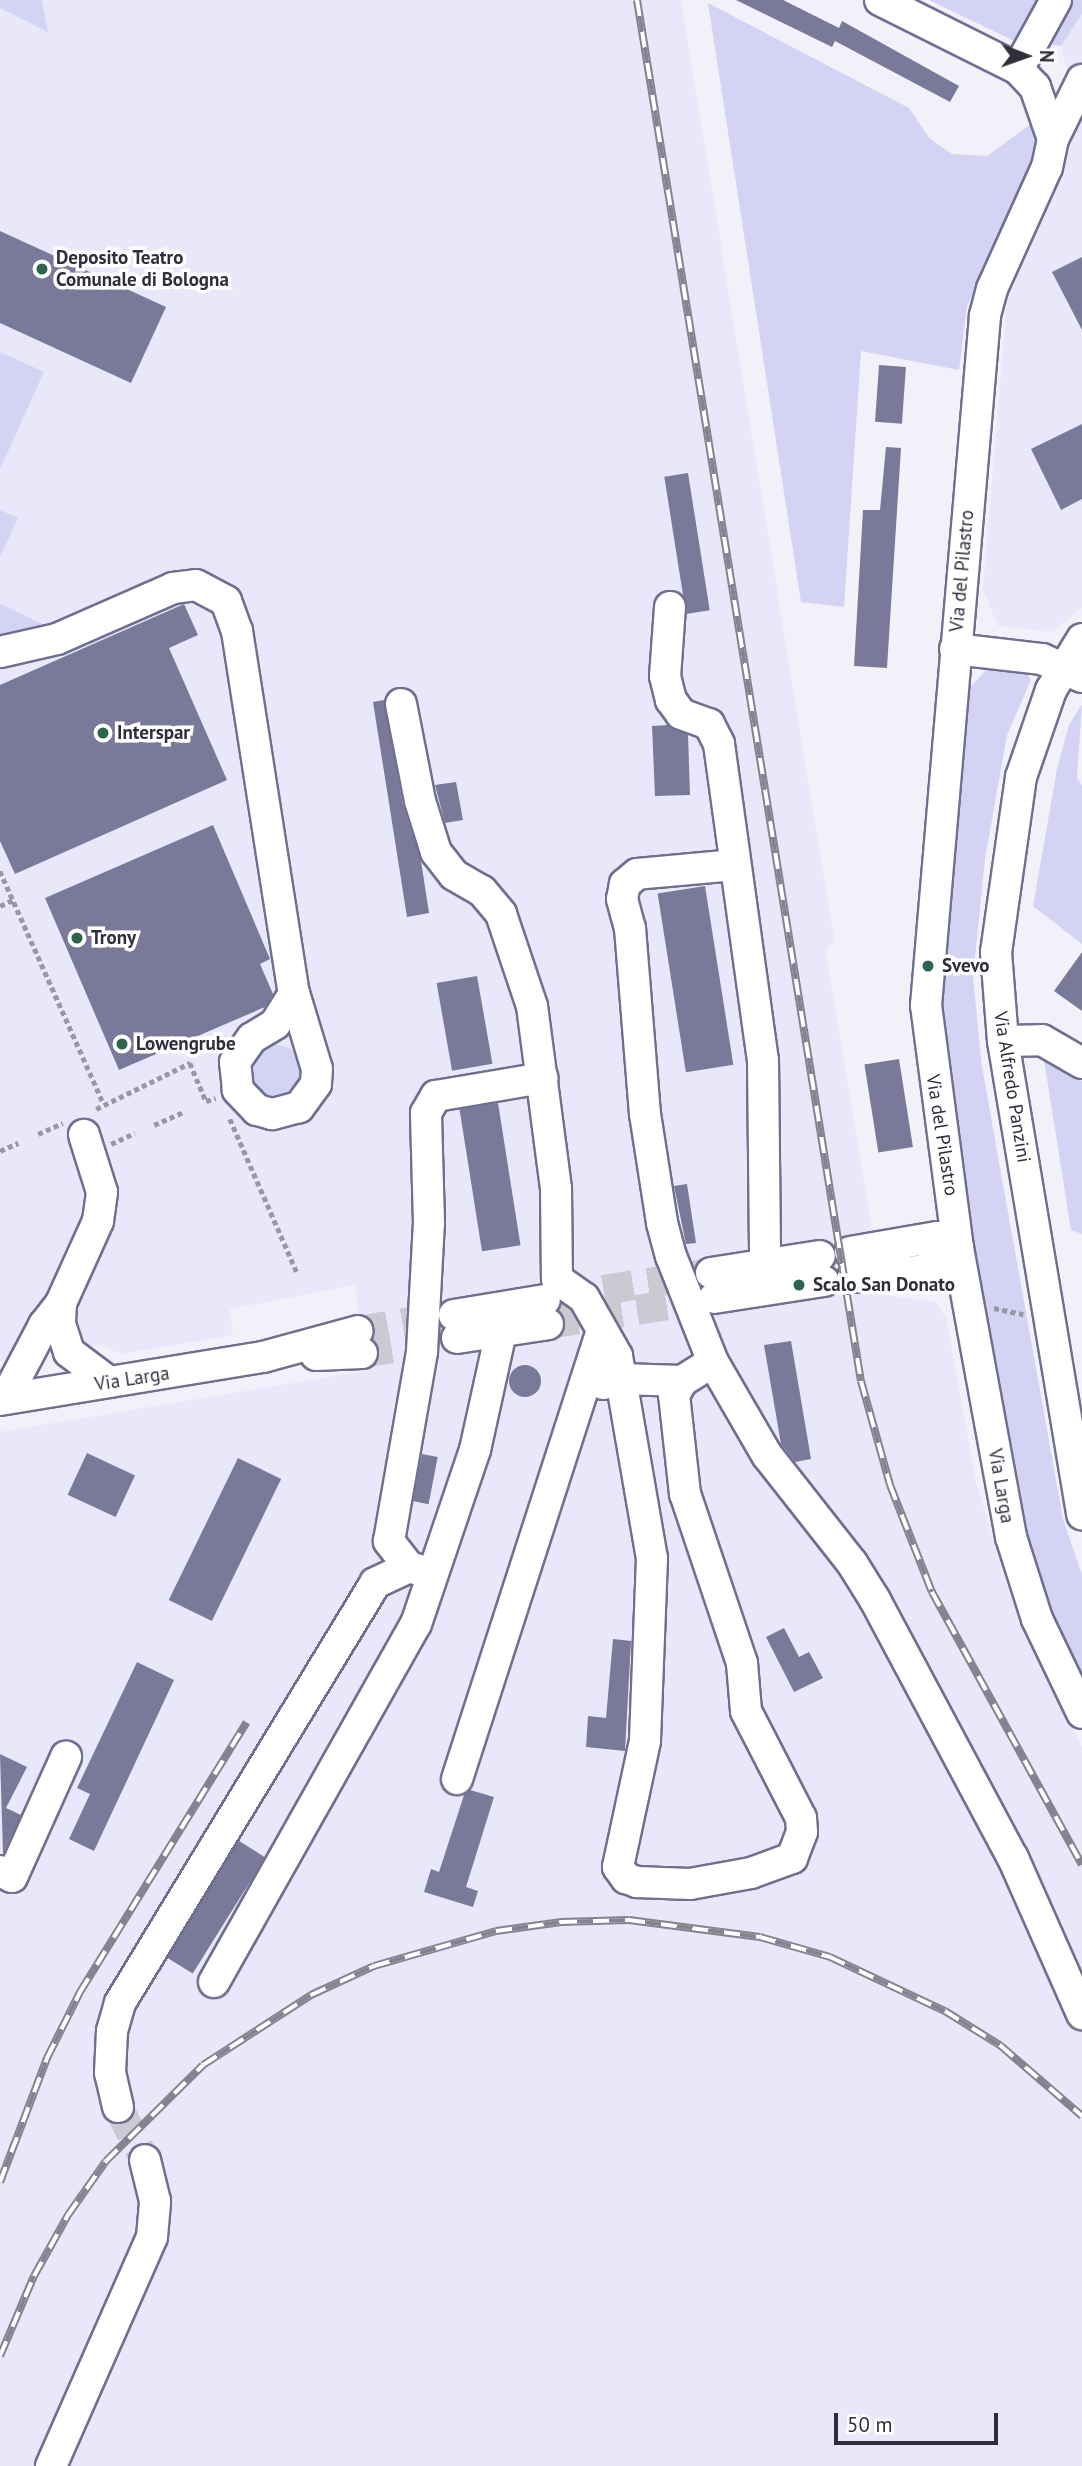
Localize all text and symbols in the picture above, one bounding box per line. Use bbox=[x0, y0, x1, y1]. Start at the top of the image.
north arrow bbox=[991, 21, 1061, 91]
text: N bbox=[1035, 50, 1059, 63]
place label: Deposito Teatro Comunale di Bologna bbox=[56, 247, 229, 291]
marker: Deposito Teatro Comunale di Bologna bbox=[34, 261, 50, 277]
street label: Via del Pilastro bbox=[945, 509, 979, 633]
place label: Interspar bbox=[117, 722, 190, 744]
marker: Interspar bbox=[95, 725, 111, 741]
place label: Trony bbox=[91, 927, 136, 949]
marker: Trony bbox=[69, 930, 85, 946]
place label: Svevo bbox=[942, 955, 990, 977]
marker: Svevo bbox=[920, 958, 936, 974]
street label: Via Alfredo Panzini bbox=[989, 1009, 1035, 1165]
place label: Lowengrube bbox=[136, 1033, 236, 1055]
marker: Lowengrube bbox=[114, 1036, 130, 1052]
street label: Via del Pilastro bbox=[921, 1073, 963, 1197]
place label: Scalo San Donato bbox=[813, 1274, 955, 1296]
marker: Scalo San Donato bbox=[791, 1277, 807, 1293]
street label: Via Larga bbox=[93, 1362, 171, 1396]
street label: Via Larga bbox=[983, 1447, 1019, 1525]
scale bar bbox=[837, 2400, 1002, 2444]
text: 50 m bbox=[847, 2411, 893, 2438]

